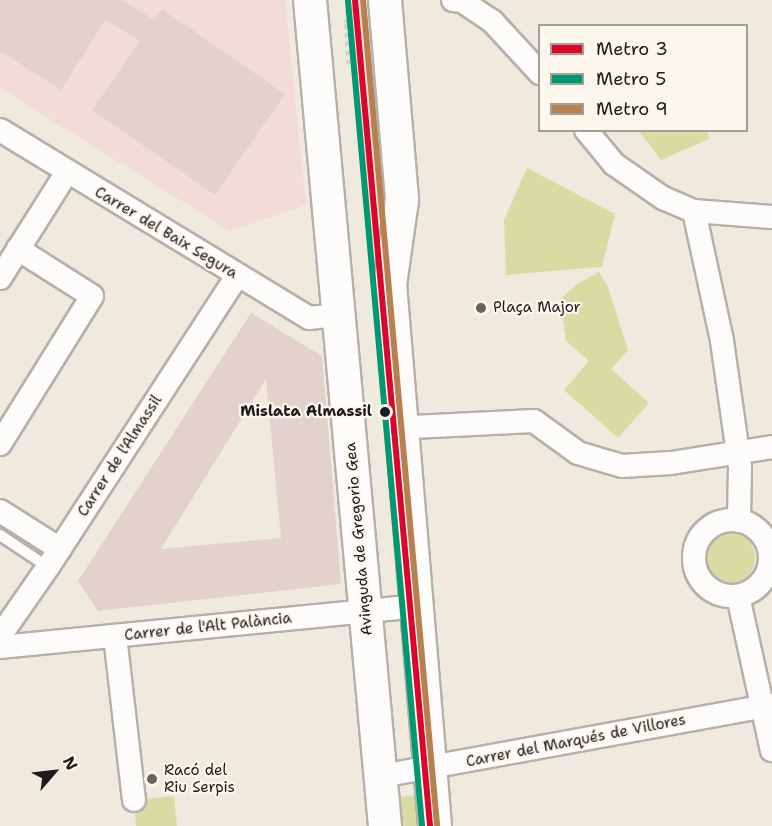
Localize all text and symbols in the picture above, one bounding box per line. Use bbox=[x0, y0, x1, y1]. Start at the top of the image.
legend bbox=[538, 24, 748, 132]
text: Metro 3 bbox=[596, 37, 668, 61]
text: Metro 5 bbox=[596, 67, 666, 91]
text: Metro 9 bbox=[596, 97, 668, 121]
street label: Carrer del Baix Segura bbox=[91, 183, 241, 283]
place label: Plaça Major bbox=[493, 299, 581, 317]
marker: Plaça Major bbox=[474, 301, 488, 315]
street label: Carrer de l'Almassil bbox=[74, 392, 166, 520]
place label: Mislata Almassil bbox=[240, 403, 372, 421]
marker: Mislata Almassil bbox=[376, 403, 394, 421]
street label: Avinguda de Gregorio Gea bbox=[342, 442, 376, 636]
street label: Carrer de l'Alt Palància bbox=[123, 609, 293, 645]
street label: Carrer del Marqués de Villores bbox=[465, 711, 687, 771]
north arrow bbox=[24, 742, 84, 802]
text: N bbox=[58, 753, 83, 774]
place label: Racó del Riu Serpis bbox=[164, 761, 235, 796]
marker: Racó del Riu Serpis bbox=[145, 772, 159, 786]

